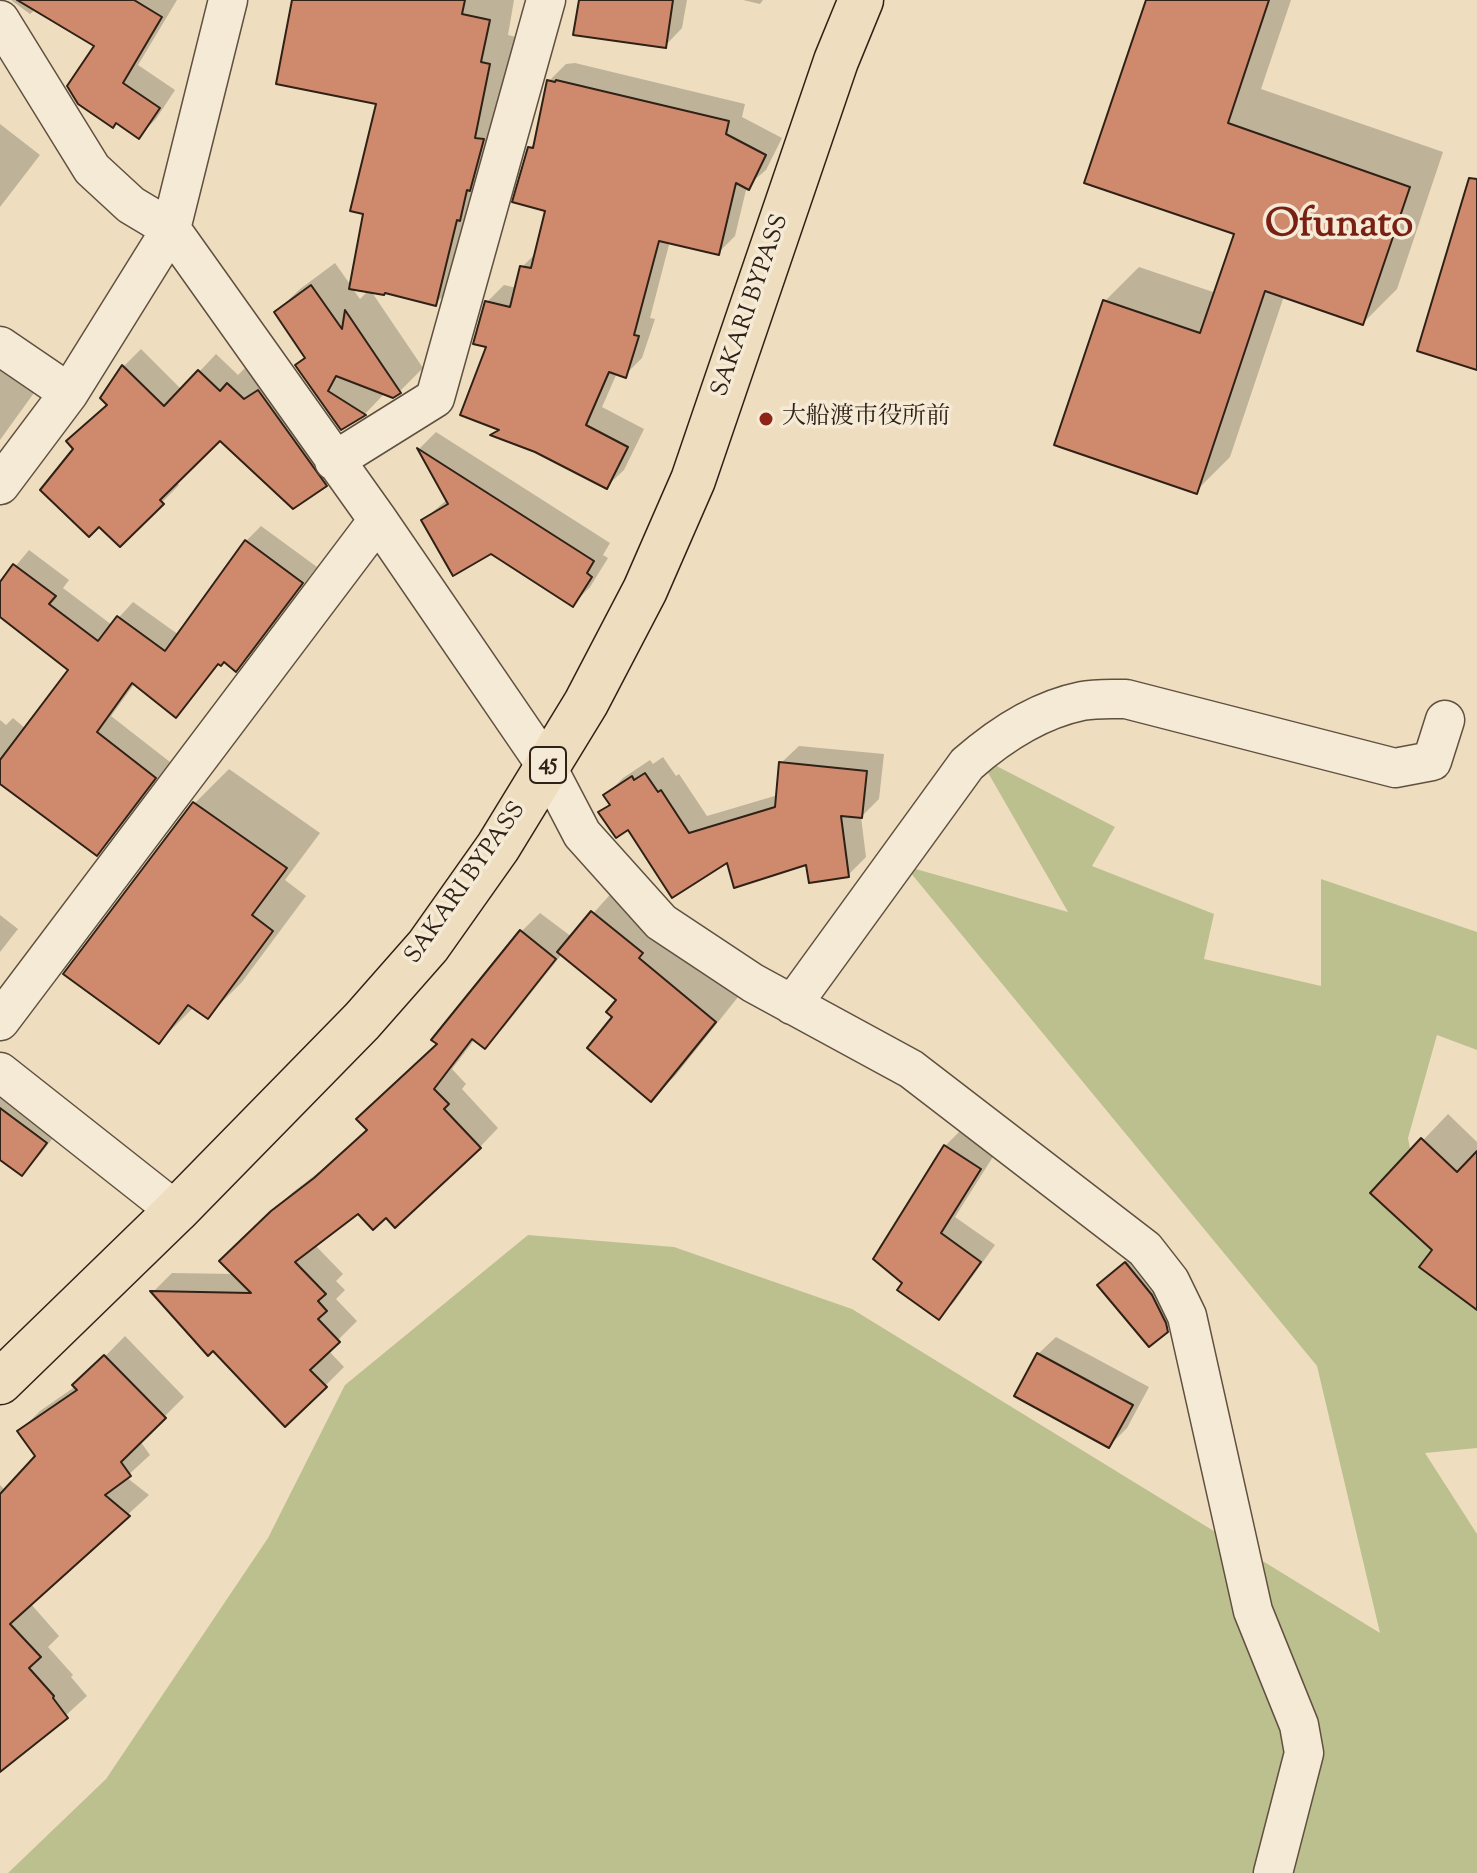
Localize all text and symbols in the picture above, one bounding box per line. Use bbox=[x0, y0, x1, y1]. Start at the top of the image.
district label: Ofunato bbox=[1265, 204, 1413, 252]
street label: SAKARI BYPASS bbox=[707, 211, 797, 401]
place label: 大船渡市役所前 bbox=[782, 405, 950, 433]
marker: 大船渡市役所前 bbox=[757, 410, 775, 428]
road number: 45 bbox=[530, 747, 566, 783]
street label: SAKARI BYPASS bbox=[400, 798, 534, 970]

